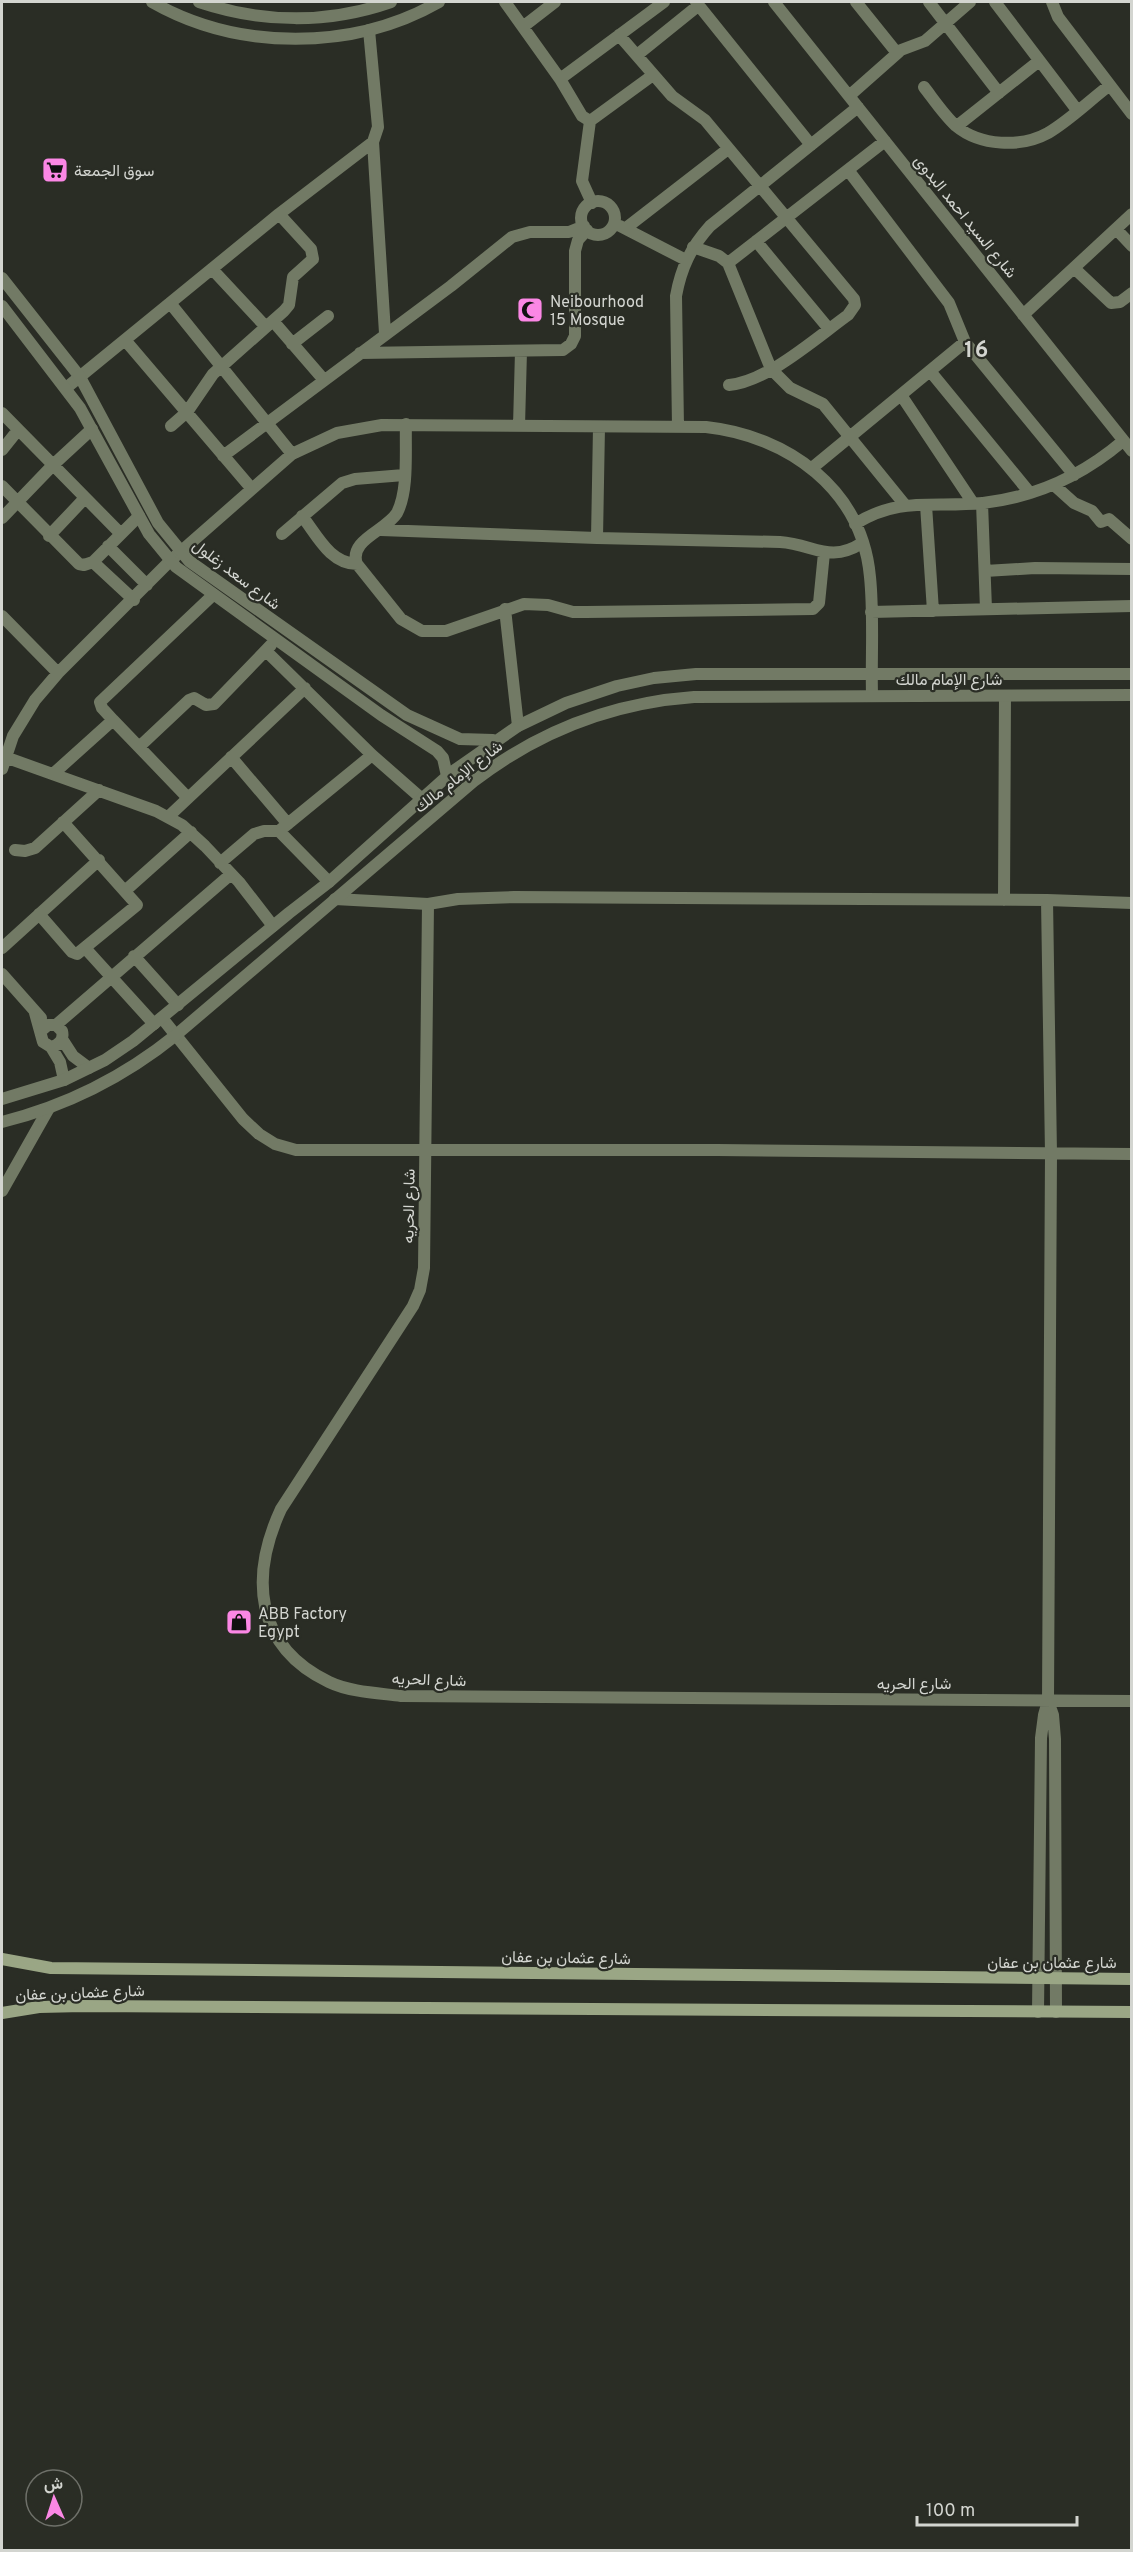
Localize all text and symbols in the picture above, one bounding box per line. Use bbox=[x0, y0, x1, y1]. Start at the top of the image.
street label: شارع السيد احمد البدوى bbox=[909, 152, 1020, 283]
supermarket icon: سوق الجمعة bbox=[40, 155, 70, 185]
place label: سوق الجمعة bbox=[74, 162, 154, 182]
place label: Neibourhood 15 Mosque bbox=[550, 293, 644, 331]
mosque icon: Neibourhood 15 Mosque bbox=[515, 295, 545, 325]
district label: 16 bbox=[964, 338, 990, 365]
street label: شارع سعد زغلول bbox=[188, 536, 284, 615]
street label: شارع الإمام مالك bbox=[896, 671, 1002, 691]
street label: شارع الإمام مالك bbox=[411, 737, 507, 818]
street label: شارع الحريه bbox=[399, 1169, 421, 1244]
place label: ABB Factory Egypt bbox=[258, 1605, 347, 1643]
shop icon: ABB Factory Egypt bbox=[224, 1607, 254, 1637]
street label: شارع الحريه bbox=[391, 1670, 467, 1692]
street label: شارع الحريه bbox=[877, 1675, 951, 1695]
street label: شارع عثمان بن عفان bbox=[501, 1948, 631, 1970]
street label: شارع عثمان بن عفان bbox=[987, 1954, 1117, 1974]
street label: شارع عثمان بن عفان bbox=[15, 1982, 145, 2006]
north arrow bbox=[24, 2468, 84, 2528]
text: ش bbox=[43, 2475, 63, 2496]
scale bar bbox=[917, 2489, 1078, 2527]
text: 100 m bbox=[926, 2500, 975, 2523]

